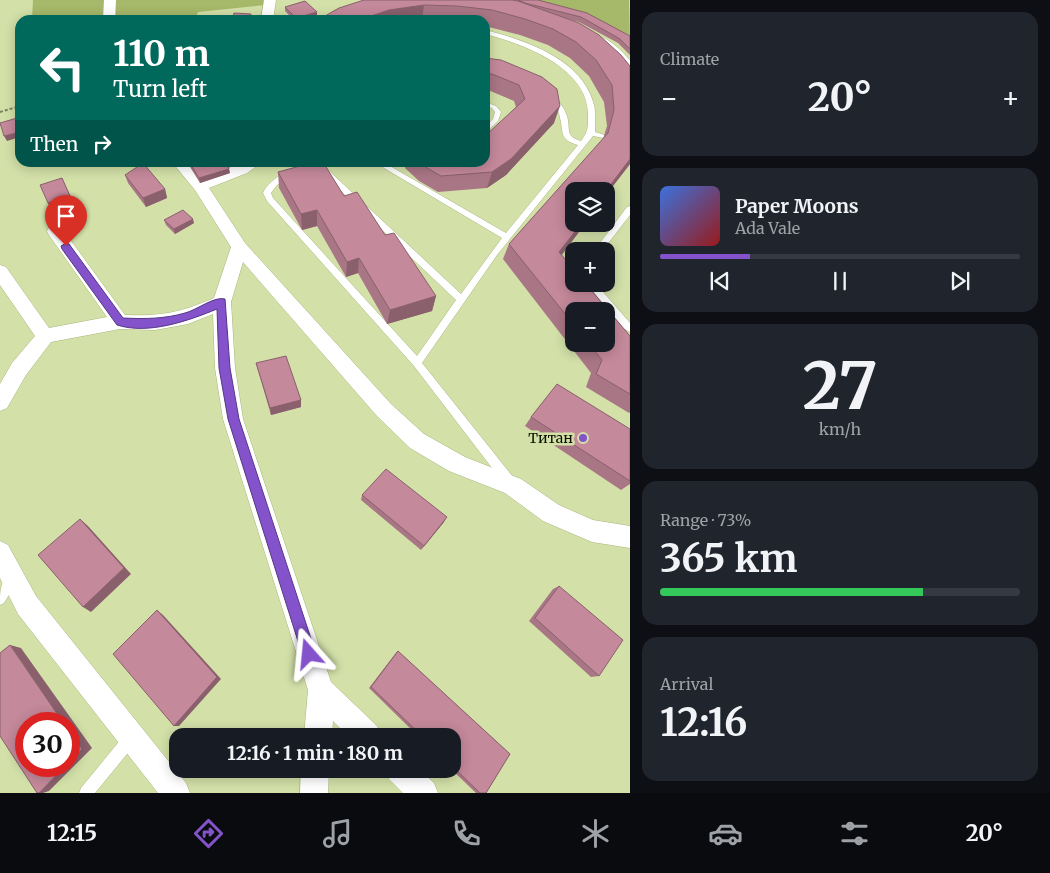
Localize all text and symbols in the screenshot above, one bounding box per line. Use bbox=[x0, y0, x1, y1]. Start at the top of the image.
text: 110 m bbox=[113, 32, 210, 76]
icon: left bbox=[30, 35, 95, 100]
text: Climate bbox=[660, 49, 719, 69]
text: 20° bbox=[808, 74, 872, 121]
text: Turn left bbox=[113, 75, 207, 103]
text: − bbox=[660, 80, 679, 116]
text: + bbox=[1001, 80, 1020, 116]
icon: right bbox=[88, 130, 116, 158]
text: Then bbox=[30, 132, 78, 156]
map controls bbox=[565, 182, 615, 352]
button: layers bbox=[565, 182, 615, 232]
text: Paper Moons bbox=[735, 194, 859, 218]
pin bbox=[45, 195, 87, 246]
icon: arrive bbox=[52, 202, 80, 230]
text: Ada Vale bbox=[735, 218, 800, 238]
button: + bbox=[565, 242, 615, 292]
icon: previous bbox=[706, 267, 734, 295]
icon: pause bbox=[826, 267, 854, 295]
icon: next bbox=[946, 267, 974, 295]
button: − bbox=[565, 302, 615, 352]
text: 27 bbox=[802, 345, 878, 427]
text: km/h bbox=[819, 419, 861, 439]
place label: Титан bbox=[528, 429, 573, 447]
marker: Титан bbox=[577, 432, 589, 444]
text: Range · 73% bbox=[660, 510, 751, 530]
text: 365 km bbox=[660, 535, 797, 582]
position arrow bbox=[282, 627, 334, 679]
text: Arrival bbox=[660, 674, 713, 694]
text: 12:16 bbox=[660, 699, 747, 746]
speed limit sign: 30 bbox=[15, 712, 80, 777]
text: 12:16 · 1 min · 180 m bbox=[227, 741, 403, 765]
icon: directions bbox=[191, 816, 226, 851]
icon: music bbox=[320, 816, 355, 851]
icon: phone bbox=[449, 816, 484, 851]
icon: climate bbox=[578, 816, 613, 851]
icon: car bbox=[708, 816, 743, 851]
icon: filters bbox=[837, 816, 872, 851]
text: 12:15 bbox=[47, 819, 97, 847]
text: 20° bbox=[966, 819, 1003, 847]

